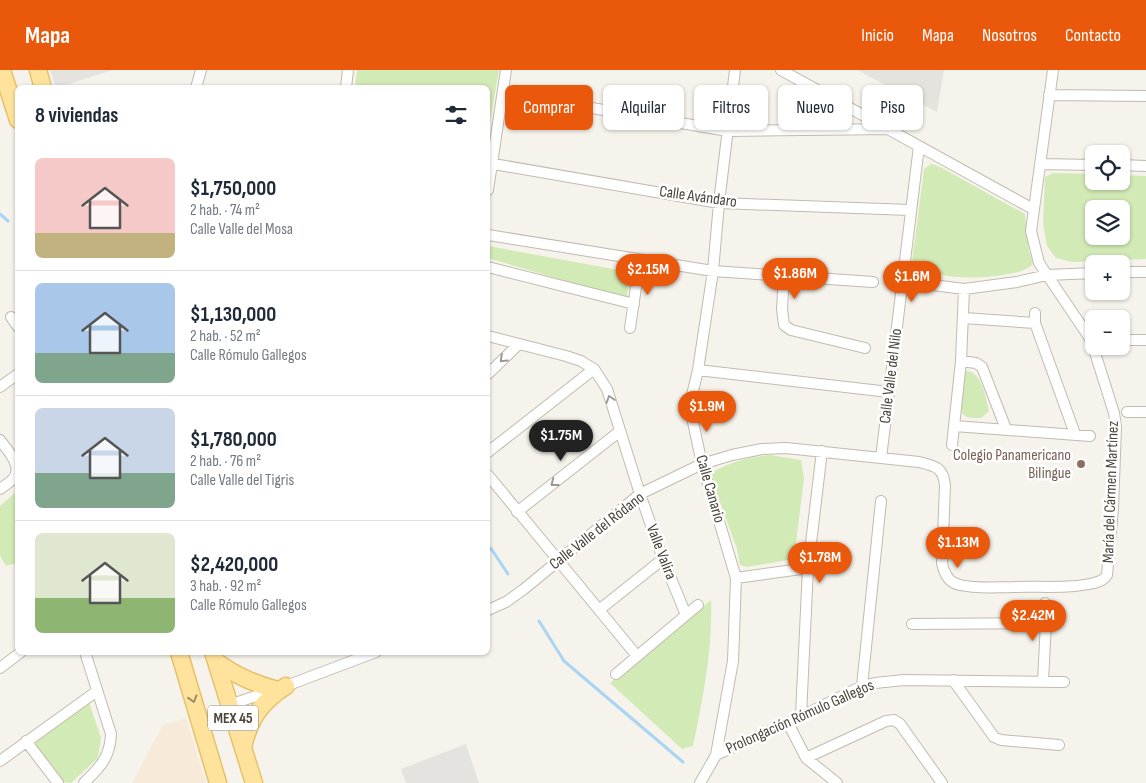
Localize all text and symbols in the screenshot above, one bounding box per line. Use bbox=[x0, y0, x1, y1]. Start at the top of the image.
text: Mapa bbox=[25, 21, 70, 50]
text: Inicio bbox=[861, 25, 894, 46]
text: Mapa bbox=[922, 25, 954, 46]
text: Nosotros bbox=[982, 25, 1037, 46]
text: Contacto bbox=[1065, 25, 1121, 46]
chip: Comprar bbox=[505, 85, 593, 130]
chip: Alquilar bbox=[603, 85, 684, 130]
chip: Filtros bbox=[694, 85, 768, 130]
chip: Nuevo bbox=[778, 85, 852, 130]
chip: Piso bbox=[862, 85, 923, 130]
icon: filters bbox=[442, 101, 470, 129]
text: 8 viviendas bbox=[35, 103, 118, 128]
map controls bbox=[1085, 145, 1130, 355]
button: locate bbox=[1085, 145, 1130, 190]
text: $1,750,000 bbox=[190, 176, 276, 201]
icon: home bbox=[75, 178, 135, 238]
street label: Calle Avándaro bbox=[658, 182, 738, 212]
button: layers bbox=[1085, 200, 1130, 245]
text: 2 hab. · 74 m² bbox=[190, 201, 260, 220]
text: Calle Valle del Mosa bbox=[190, 220, 293, 239]
pin: $2.15M bbox=[607, 254, 689, 296]
button: + bbox=[1085, 255, 1130, 300]
pin: $1.86M bbox=[754, 258, 836, 300]
text: $2.15M bbox=[627, 260, 669, 279]
pin: $1.6M bbox=[877, 260, 947, 303]
text: $1.86M bbox=[773, 264, 817, 283]
text: $1.6M bbox=[894, 267, 930, 286]
text: $1,130,000 bbox=[190, 302, 276, 327]
icon: home bbox=[75, 303, 135, 363]
button: − bbox=[1085, 310, 1130, 355]
text: 2 hab. · 52 m² bbox=[190, 327, 261, 346]
street label: Calle Valle del Nilo bbox=[876, 327, 906, 425]
text: Calle Rómulo Gallegos bbox=[190, 346, 307, 365]
one-way arrow bbox=[500, 353, 509, 362]
pin: $1.9M bbox=[672, 390, 742, 433]
one-way arrow bbox=[606, 395, 616, 404]
text: $1.9M bbox=[689, 397, 725, 416]
pin: $1.75M bbox=[520, 420, 602, 462]
street label: María del Cármen Martínez bbox=[1099, 420, 1123, 563]
text: $1.75M bbox=[540, 426, 582, 445]
text: $1,780,000 bbox=[190, 427, 277, 452]
icon: home bbox=[75, 428, 135, 488]
place label: Colegio Panamericano Bilingue bbox=[953, 446, 1071, 483]
text: 2 hab. · 76 m² bbox=[190, 452, 261, 471]
street label: Calle Canario bbox=[691, 453, 729, 525]
marker: Colegio Panamericano Bilingue bbox=[1075, 458, 1087, 470]
text: Calle Valle del Tigris bbox=[190, 471, 294, 490]
one-way arrow bbox=[551, 477, 560, 486]
street label: Calle Valle del Ródano bbox=[546, 488, 648, 574]
street label: Valle Valira bbox=[642, 522, 680, 582]
pin: $1.13M bbox=[917, 526, 999, 569]
text: $1.13M bbox=[937, 533, 979, 552]
pin: $1.78M bbox=[779, 542, 861, 584]
text: $1.78M bbox=[799, 548, 841, 567]
text: $2,420,000 bbox=[190, 552, 278, 577]
icon: home bbox=[75, 553, 135, 613]
text: 3 hab. · 92 m² bbox=[190, 577, 262, 596]
text: Calle Rómulo Gallegos bbox=[190, 596, 307, 615]
pin: $2.42M bbox=[992, 600, 1074, 642]
text: $2.42M bbox=[1011, 606, 1055, 625]
street label: Prolongación Rómulo Gallegos bbox=[723, 676, 877, 758]
one-way arrow bbox=[188, 695, 198, 703]
road number: MEX 45 bbox=[208, 706, 258, 730]

